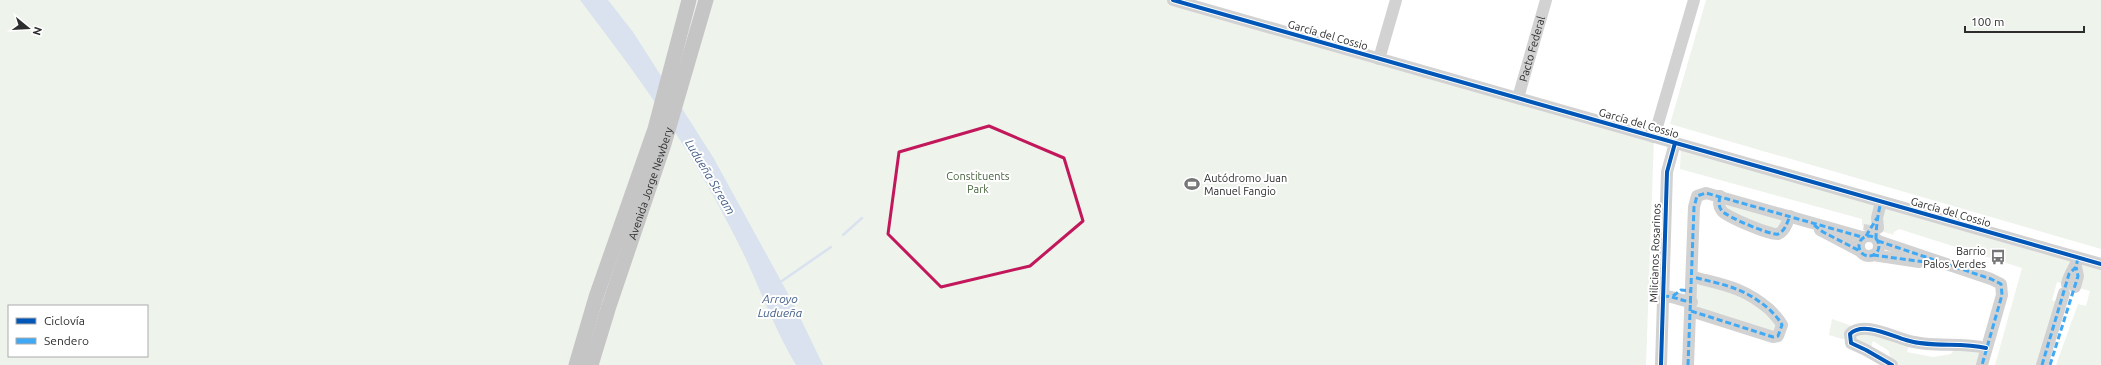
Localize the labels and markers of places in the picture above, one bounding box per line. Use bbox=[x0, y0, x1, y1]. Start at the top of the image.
place label: Autódromo Juan Manuel Fangio bbox=[1204, 172, 1287, 197]
sports icon: Autódromo Juan Manuel Fangio bbox=[1183, 175, 1201, 193]
place label: Barrio Palos Verdes bbox=[1923, 245, 1986, 270]
bus stop icon: Barrio Palos Verdes bbox=[1989, 248, 2007, 266]

